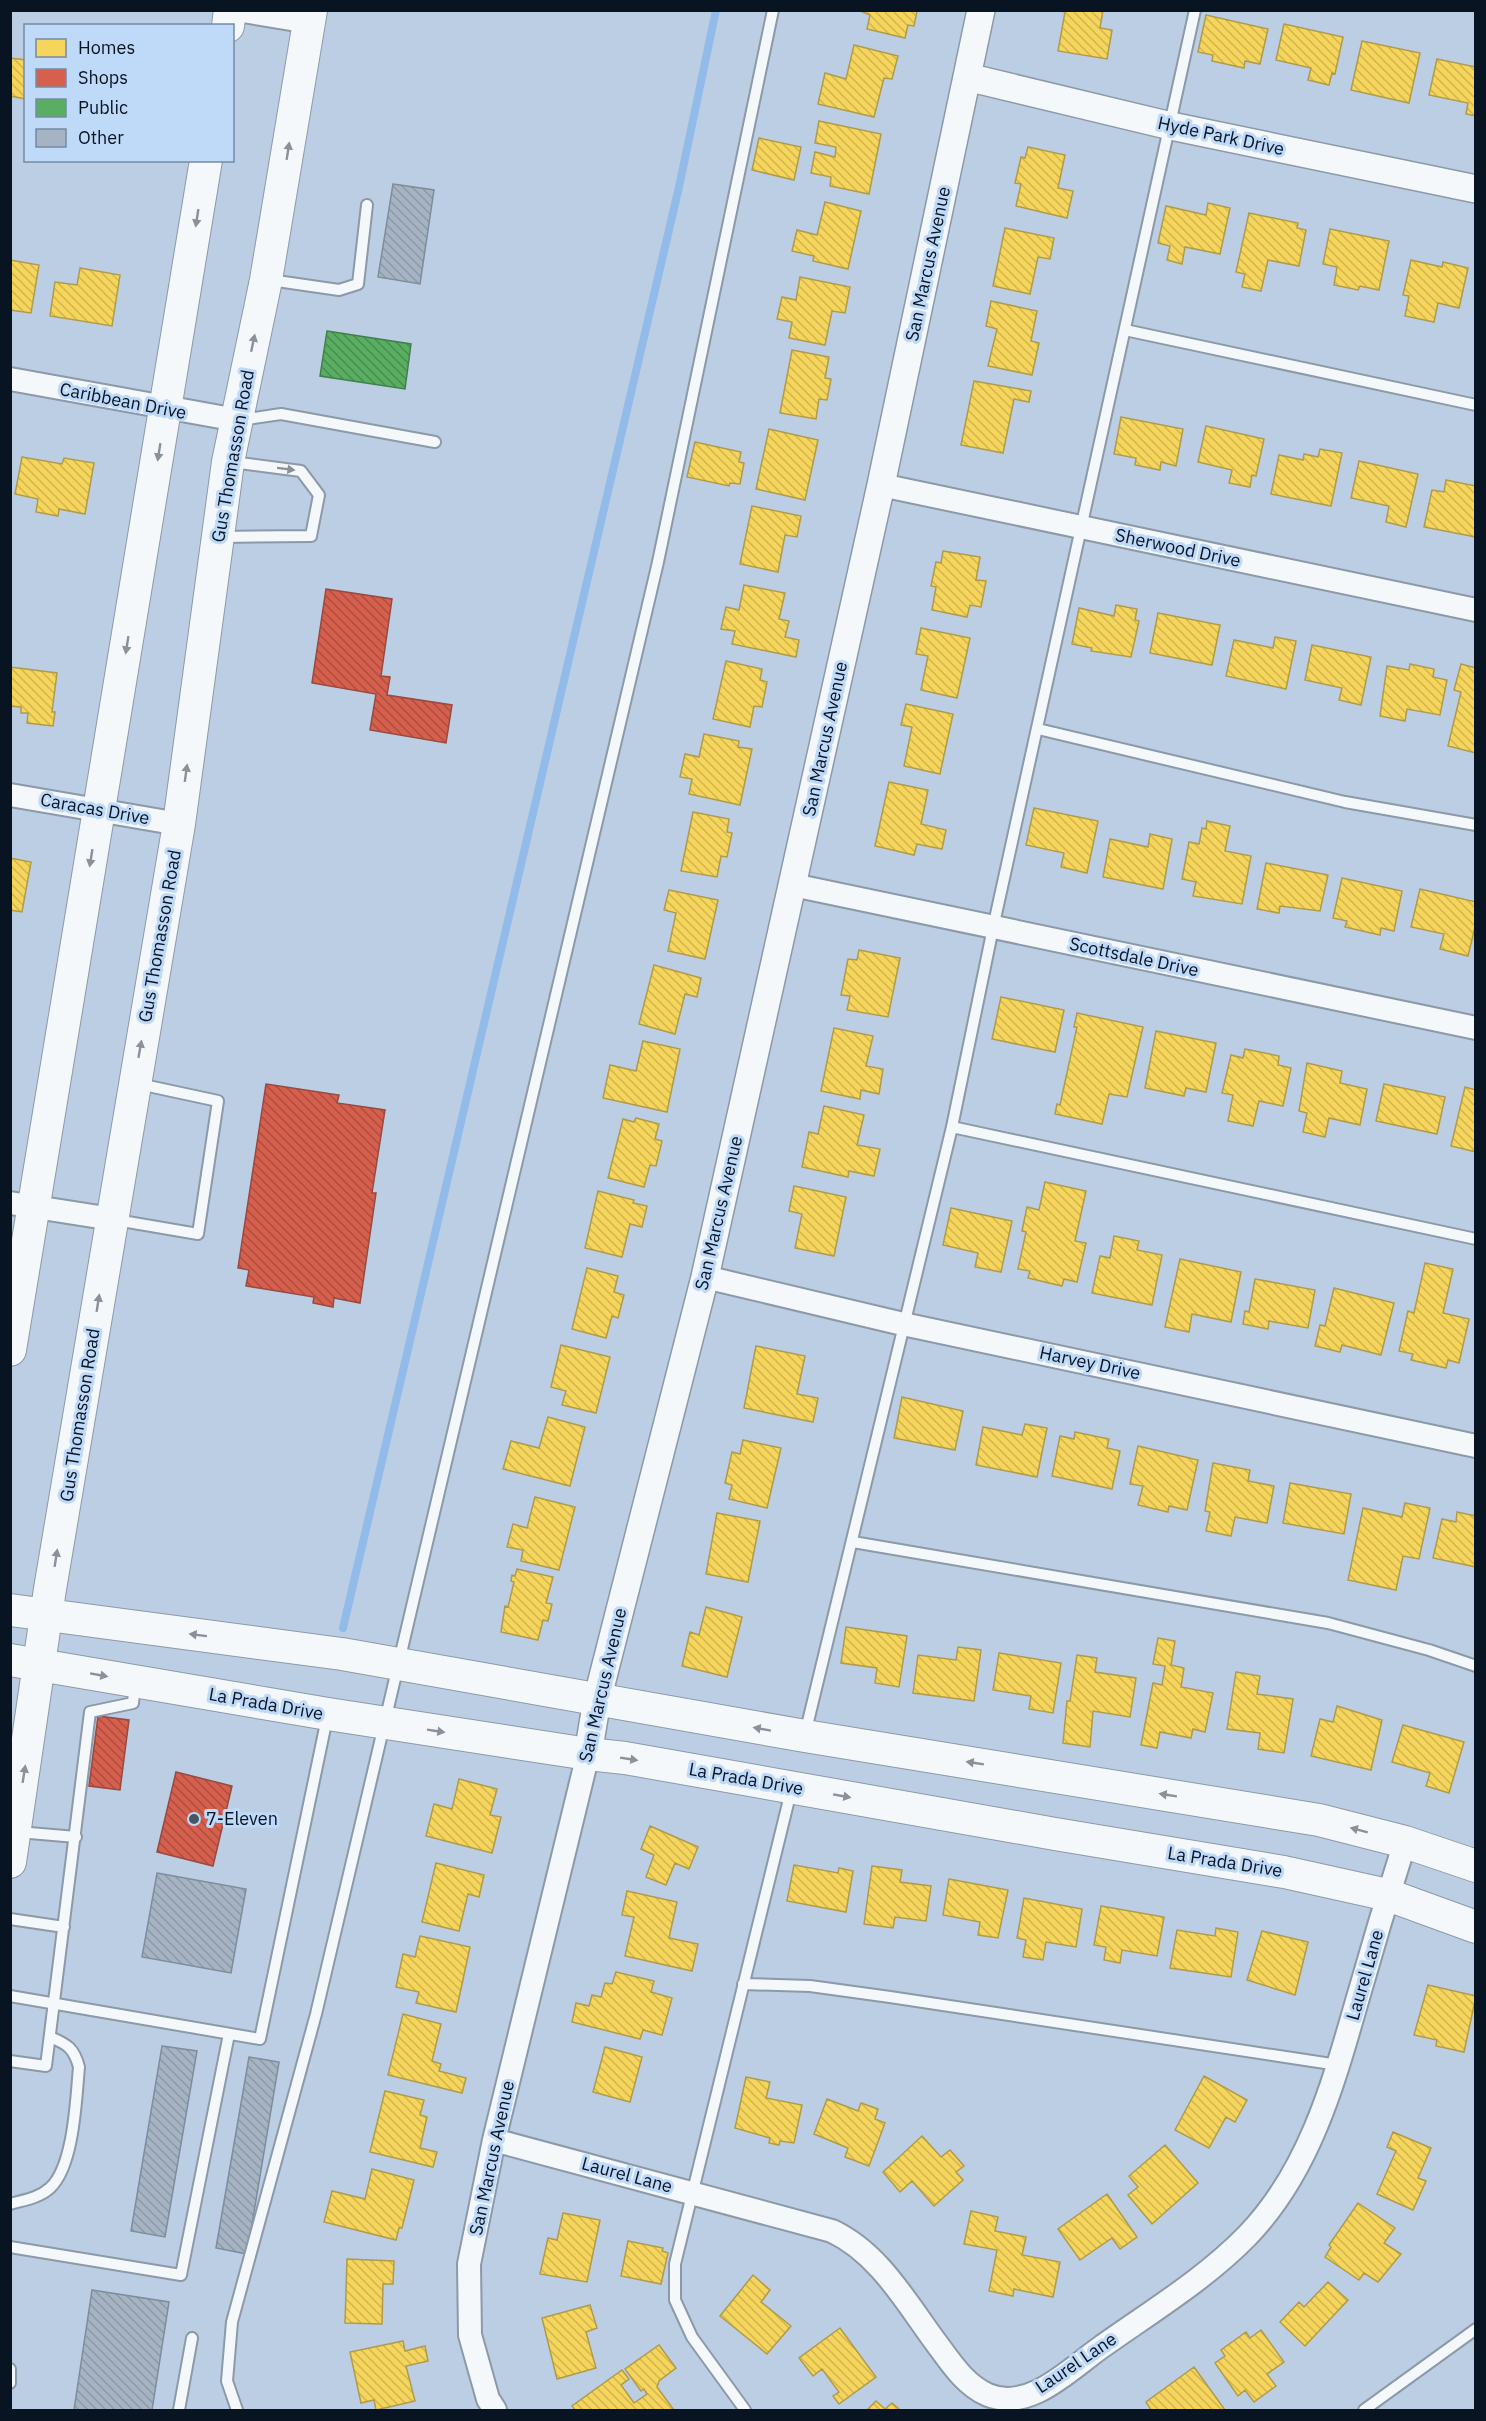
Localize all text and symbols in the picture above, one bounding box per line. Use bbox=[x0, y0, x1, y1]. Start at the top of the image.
legend bbox=[24, 24, 234, 162]
text: Homes bbox=[78, 36, 135, 59]
text: Shops bbox=[78, 66, 128, 89]
text: Public bbox=[78, 96, 128, 119]
street label: Hyde Park Drive bbox=[1156, 111, 1287, 160]
text: Other bbox=[78, 126, 124, 149]
one-way arrow bbox=[284, 141, 293, 160]
street label: San Marcus Avenue bbox=[900, 184, 955, 343]
one-way arrow bbox=[192, 209, 201, 228]
one-way arrow bbox=[249, 333, 258, 352]
street label: Gus Thomasson Road bbox=[206, 368, 259, 544]
street label: Caribbean Drive bbox=[58, 377, 188, 424]
one-way arrow bbox=[154, 443, 163, 462]
one-way arrow bbox=[277, 464, 296, 474]
street label: Sherwood Drive bbox=[1113, 523, 1243, 572]
one-way arrow bbox=[122, 635, 131, 654]
street label: San Marcus Avenue bbox=[797, 659, 852, 818]
one-way arrow bbox=[181, 764, 190, 783]
street label: Caracas Drive bbox=[39, 788, 152, 829]
one-way arrow bbox=[87, 848, 96, 867]
street label: Gus Thomasson Road bbox=[133, 848, 186, 1024]
street label: Scottsdale Drive bbox=[1067, 932, 1201, 981]
one-way arrow bbox=[136, 1039, 145, 1058]
street label: San Marcus Avenue bbox=[690, 1133, 747, 1292]
one-way arrow bbox=[94, 1294, 103, 1313]
street label: Gus Thomasson Road bbox=[54, 1327, 105, 1503]
street label: Harvey Drive bbox=[1038, 1341, 1143, 1384]
one-way arrow bbox=[52, 1548, 61, 1567]
street label: San Marcus Avenue bbox=[574, 1605, 631, 1764]
one-way arrow bbox=[188, 1630, 207, 1640]
one-way arrow bbox=[89, 1670, 108, 1679]
street label: La Prada Drive bbox=[207, 1682, 325, 1725]
one-way arrow bbox=[753, 1724, 772, 1733]
one-way arrow bbox=[427, 1726, 446, 1735]
one-way arrow bbox=[620, 1754, 639, 1763]
street label: La Prada Drive bbox=[687, 1757, 805, 1800]
one-way arrow bbox=[966, 1759, 985, 1768]
one-way arrow bbox=[20, 1764, 29, 1783]
one-way arrow bbox=[1158, 1790, 1177, 1799]
one-way arrow bbox=[832, 1792, 851, 1801]
place label: 7-Eleven bbox=[206, 1807, 278, 1830]
marker: 7-Eleven bbox=[187, 1812, 201, 1826]
one-way arrow bbox=[1350, 1825, 1369, 1835]
street label: La Prada Drive bbox=[1166, 1841, 1284, 1882]
street label: Laurel Lane bbox=[1341, 1927, 1388, 2023]
street label: San Marcus Avenue bbox=[464, 2078, 519, 2237]
street label: Laurel Lane bbox=[579, 2151, 675, 2198]
street label: Laurel Lane bbox=[1031, 2327, 1121, 2398]

